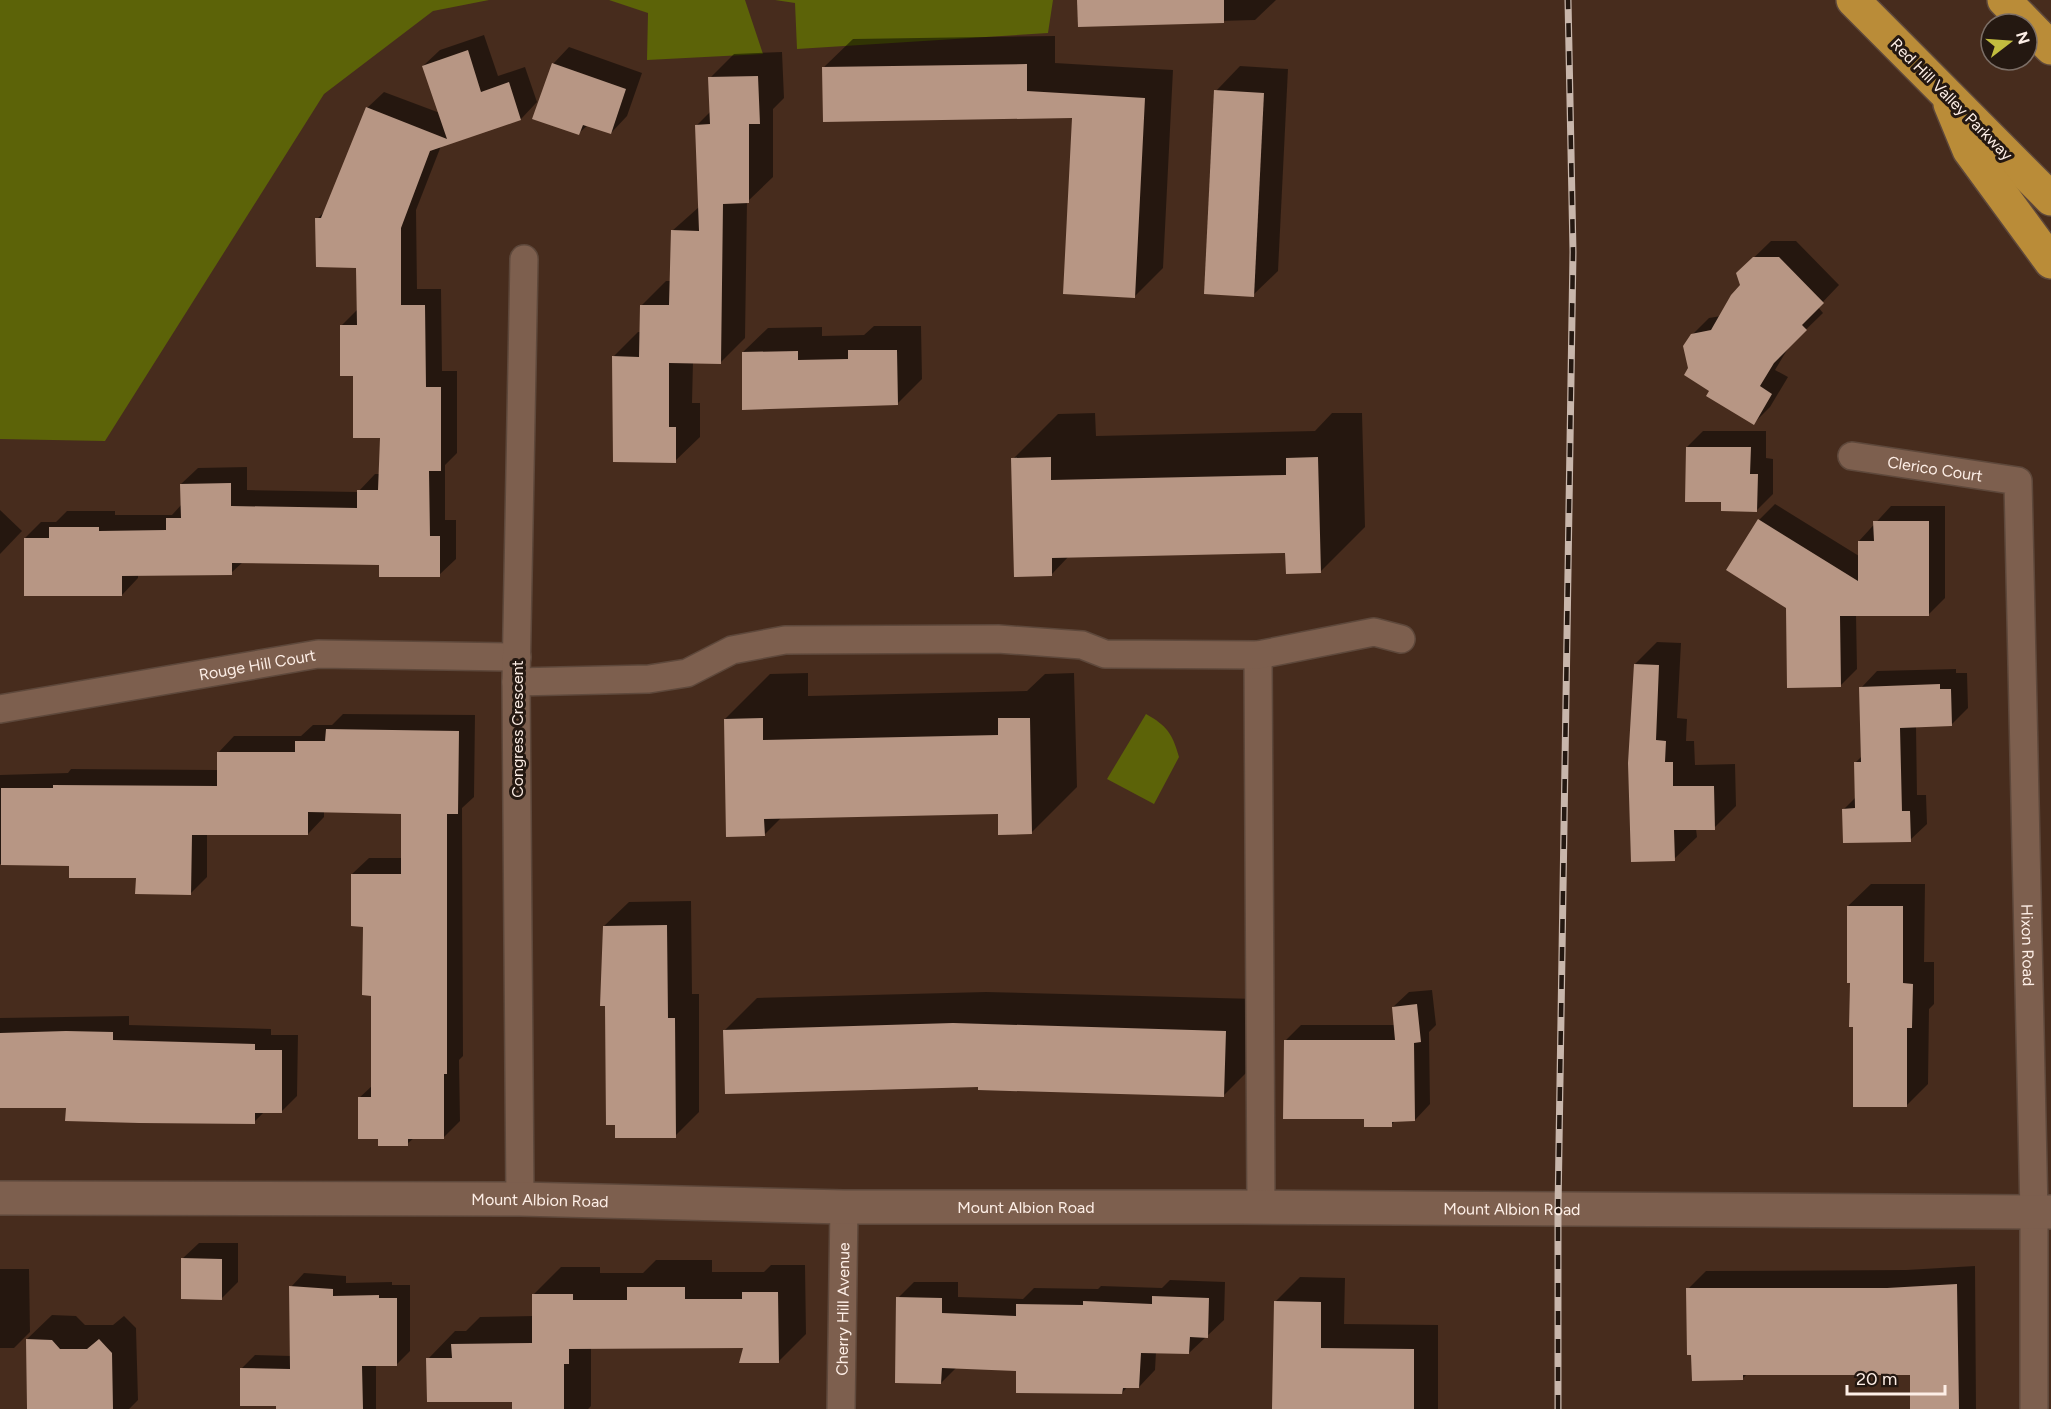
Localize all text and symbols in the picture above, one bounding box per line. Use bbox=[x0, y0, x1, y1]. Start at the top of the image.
north arrow bbox=[1979, 12, 2039, 72]
text: N bbox=[2012, 29, 2034, 46]
street label: Red Hill Valley Parkway bbox=[1887, 34, 2017, 165]
street label: Clerico Court bbox=[1886, 452, 1984, 486]
street label: Rouge Hill Court bbox=[197, 646, 317, 684]
street label: Congress Crescent bbox=[508, 660, 527, 798]
street label: Hixon Road bbox=[2017, 904, 2038, 986]
street label: Mount Albion Road bbox=[471, 1190, 609, 1211]
street label: Mount Albion Road bbox=[957, 1198, 1095, 1217]
street label: Mount Albion Road bbox=[1443, 1199, 1581, 1219]
street label: Cherry Hill Avenue bbox=[832, 1242, 853, 1376]
scale bar bbox=[1847, 1358, 1944, 1396]
text: 20 m bbox=[1856, 1368, 1897, 1390]

